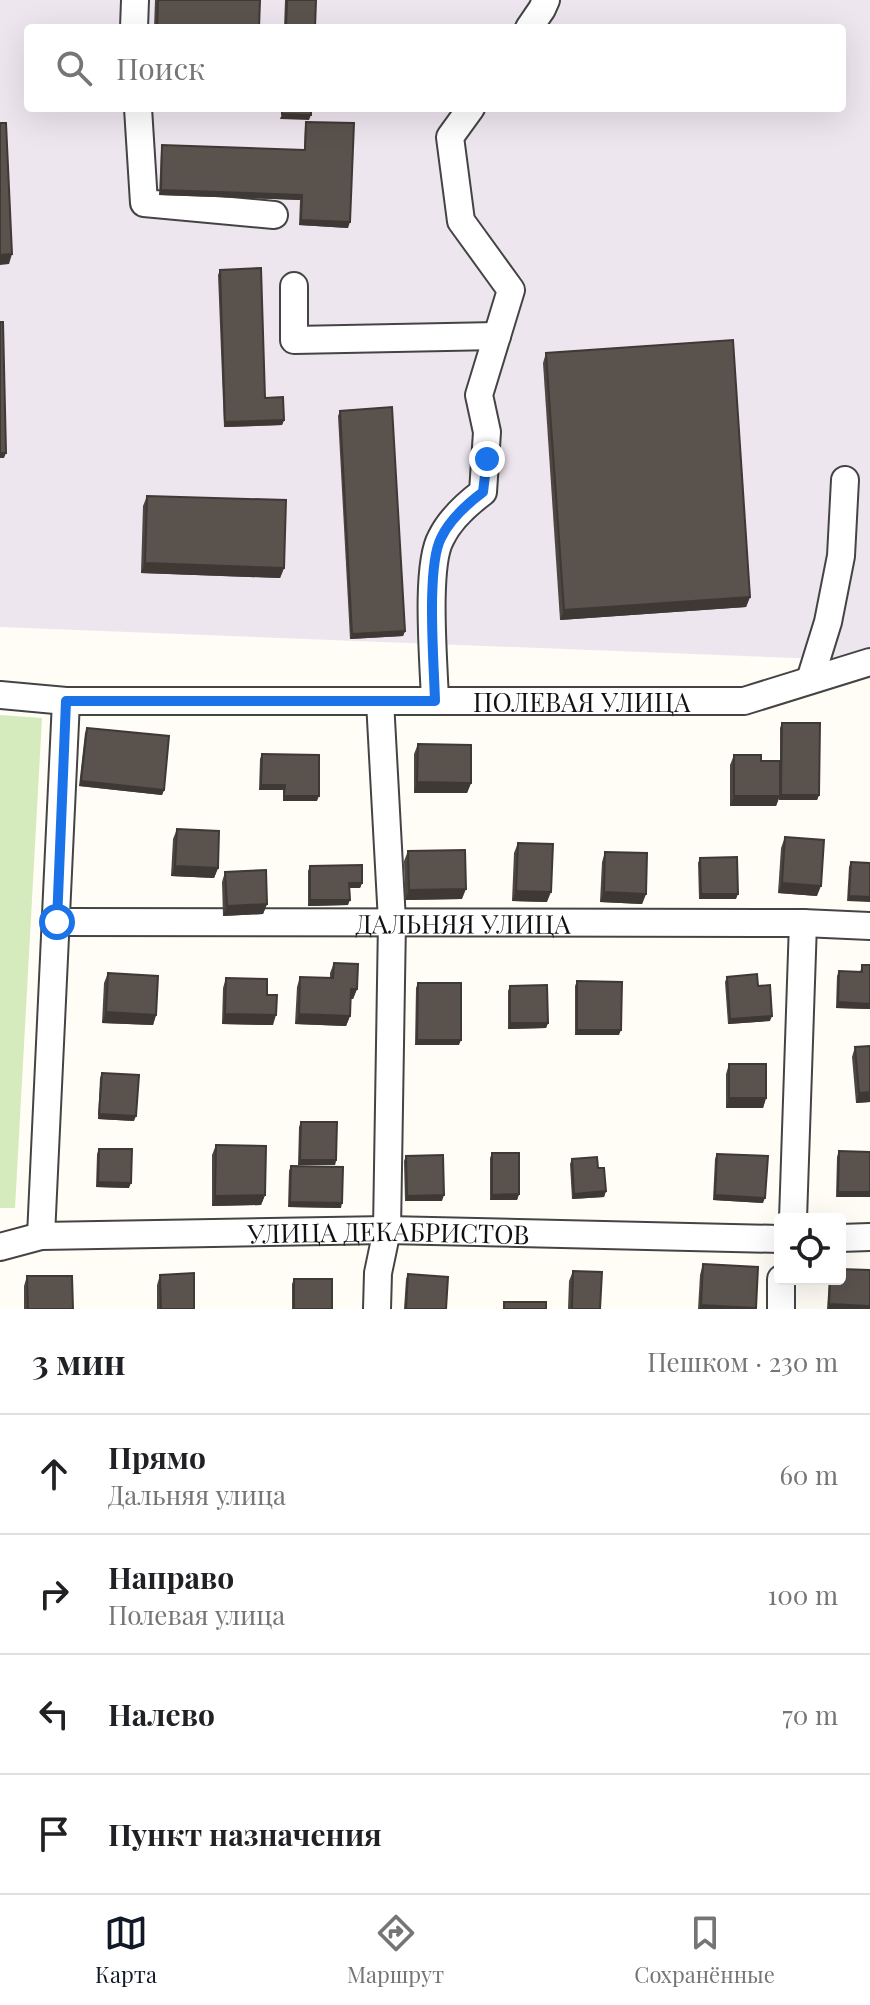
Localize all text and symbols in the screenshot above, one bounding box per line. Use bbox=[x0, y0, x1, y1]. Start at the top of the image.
search box bbox=[24, 24, 846, 112]
icon: search bbox=[52, 46, 96, 90]
text: Поиск bbox=[116, 48, 205, 88]
route end bbox=[469, 441, 505, 477]
street label: ПОЛЕВАЯ УЛИЦА bbox=[473, 684, 691, 719]
route start bbox=[39, 904, 75, 940]
street label: ДАЛЬНЯЯ УЛИЦА bbox=[355, 905, 571, 940]
street label: УЛИЦА ДЕКАБРИСТОВ bbox=[246, 1212, 530, 1251]
map controls bbox=[774, 1213, 846, 1285]
button: locate bbox=[774, 1213, 846, 1285]
text: 3 мин bbox=[32, 1338, 126, 1384]
text: Пешком · 230 m bbox=[647, 1344, 838, 1379]
text: Прямо bbox=[108, 1437, 206, 1477]
icon: ahead bbox=[32, 1452, 76, 1496]
text: 60 m bbox=[779, 1457, 838, 1492]
text: Дальняя улица bbox=[108, 1477, 286, 1512]
text: Направо bbox=[108, 1557, 234, 1597]
icon: right bbox=[32, 1572, 76, 1616]
text: 100 m bbox=[768, 1577, 838, 1612]
text: Полевая улица bbox=[108, 1597, 285, 1632]
icon: left bbox=[32, 1692, 76, 1736]
text: Налево bbox=[108, 1694, 215, 1734]
text: 70 m bbox=[782, 1697, 838, 1732]
icon: arrive bbox=[32, 1812, 76, 1856]
text: Пункт назначения bbox=[108, 1814, 382, 1854]
tab: Карта bbox=[95, 1911, 157, 1989]
tab: Маршрут bbox=[347, 1911, 444, 1989]
tab: Сохранённые bbox=[634, 1911, 775, 1989]

